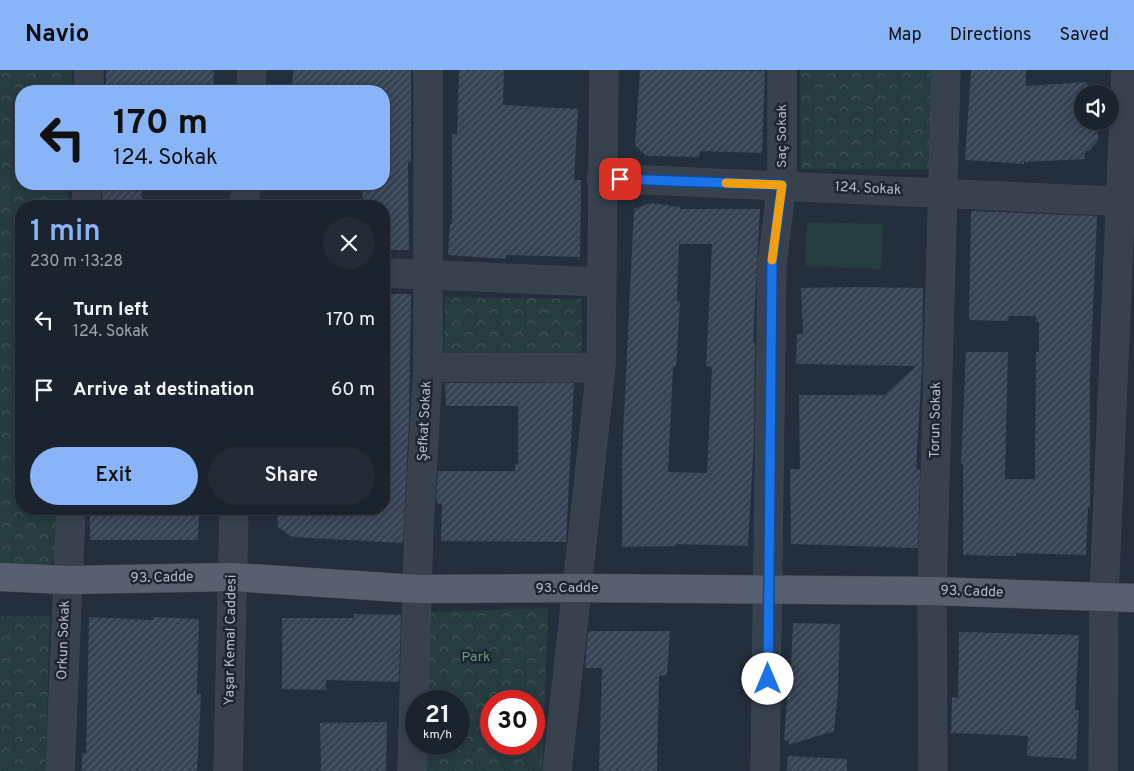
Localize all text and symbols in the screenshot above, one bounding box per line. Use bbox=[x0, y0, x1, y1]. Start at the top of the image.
text: Navio bbox=[25, 20, 89, 50]
text: Map bbox=[888, 24, 922, 47]
text: Directions bbox=[950, 24, 1032, 47]
text: Saved bbox=[1060, 24, 1109, 47]
map controls bbox=[1074, 85, 1119, 130]
button: sound bbox=[1074, 85, 1119, 130]
text: 170 m bbox=[113, 102, 208, 146]
street label: Saç Sokak bbox=[774, 104, 791, 168]
icon: left bbox=[30, 105, 95, 170]
text: 124. Sokak bbox=[113, 145, 218, 172]
pin bbox=[599, 158, 641, 200]
icon: arrive bbox=[606, 165, 634, 193]
street label: 124. Sokak bbox=[834, 179, 902, 199]
text: 1 min bbox=[30, 214, 101, 251]
button: close bbox=[323, 217, 375, 269]
text: 230 m · 13:28 bbox=[30, 252, 123, 272]
text: Turn left bbox=[73, 298, 149, 322]
icon: left bbox=[30, 306, 58, 334]
text: 170 m bbox=[326, 308, 375, 332]
text: 124. Sokak bbox=[73, 322, 149, 342]
icon: arrive bbox=[30, 376, 58, 404]
text: Arrive at destination bbox=[73, 378, 254, 402]
text: 60 m bbox=[331, 378, 375, 402]
street label: Şefkat Sokak bbox=[414, 380, 436, 462]
street label: Torun Sokak bbox=[927, 381, 945, 459]
button: Exit bbox=[30, 447, 198, 505]
button: Share bbox=[208, 447, 375, 505]
street label: 93. Cadde bbox=[130, 569, 194, 587]
street label: Yaşar Kemal Caddesi bbox=[221, 574, 241, 706]
street label: 93. Cadde bbox=[535, 580, 599, 597]
street label: 93. Cadde bbox=[940, 582, 1004, 602]
street label: Orkun Sokak bbox=[54, 600, 74, 680]
park label: Park bbox=[462, 649, 490, 666]
position arrow bbox=[741, 652, 793, 704]
speed limit sign: 30 bbox=[480, 690, 545, 755]
text: 21 bbox=[425, 700, 450, 732]
text: km/h bbox=[423, 727, 452, 743]

